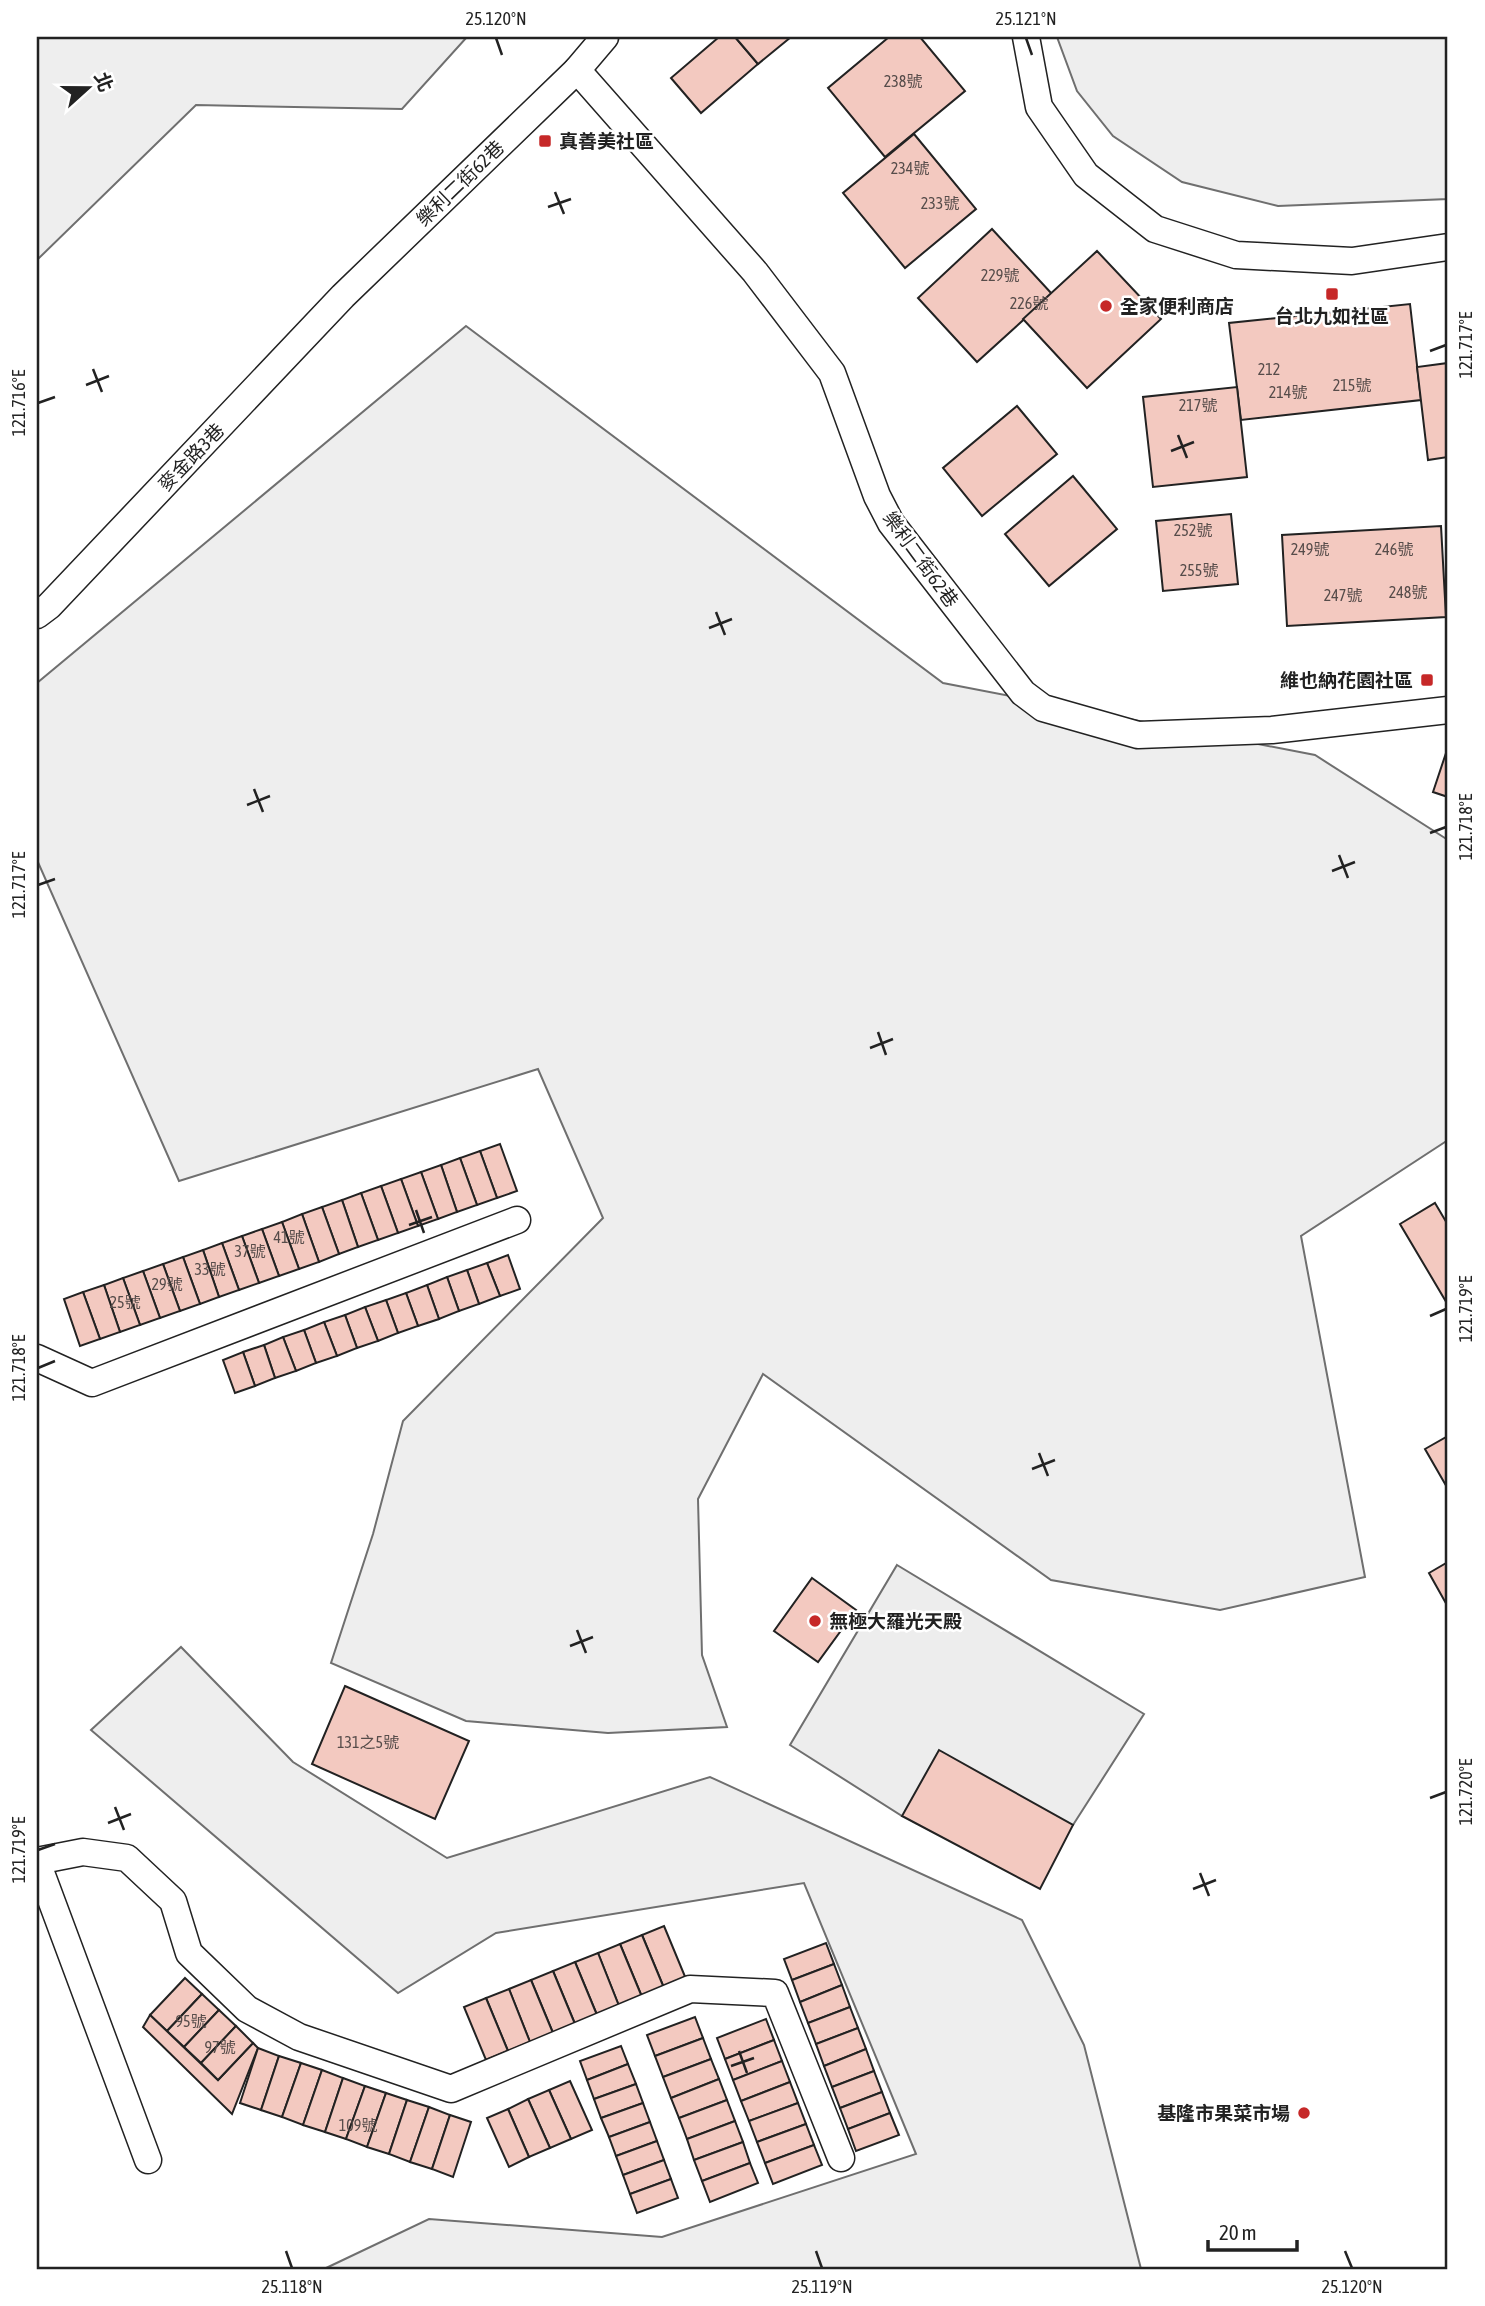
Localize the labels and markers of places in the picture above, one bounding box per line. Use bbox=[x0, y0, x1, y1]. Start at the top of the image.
place label: 真善美社區 bbox=[559, 130, 654, 152]
marker: 真善美社區 bbox=[537, 133, 553, 149]
marker: 台北九如社區 bbox=[1324, 286, 1340, 302]
place label: 全家便利商店 bbox=[1120, 295, 1234, 317]
marker: 全家便利商店 bbox=[1098, 298, 1114, 314]
place label: 台北九如社區 bbox=[1275, 305, 1389, 327]
place label: 維也納花園社區 bbox=[1280, 669, 1413, 691]
marker: 維也納花園社區 bbox=[1419, 672, 1435, 688]
place label: 無極大羅光天殿 bbox=[829, 1610, 962, 1632]
marker: 無極大羅光天殿 bbox=[807, 1613, 823, 1629]
place label: 基隆市果菜市場 bbox=[1157, 2102, 1290, 2124]
marker: 基隆市果菜市場 bbox=[1296, 2105, 1312, 2121]

